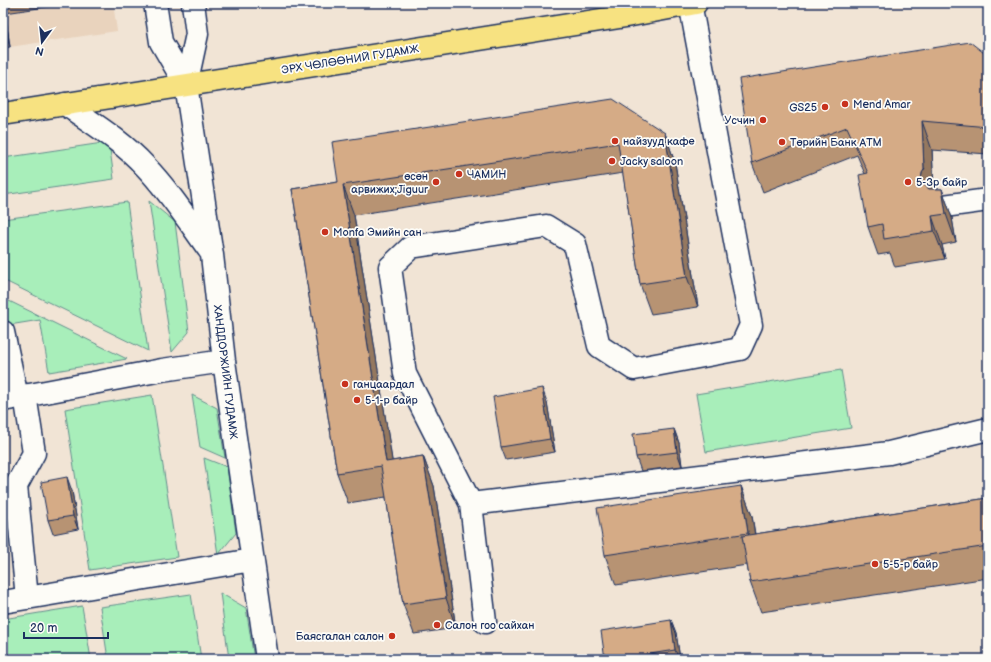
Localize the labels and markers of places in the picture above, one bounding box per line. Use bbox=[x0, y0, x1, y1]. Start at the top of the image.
place label: Mend Amar bbox=[853, 98, 912, 111]
marker: Mend Amar bbox=[840, 99, 850, 109]
place label: GS25 bbox=[789, 101, 817, 114]
marker: GS25 bbox=[820, 102, 830, 112]
place label: Усчин bbox=[724, 114, 755, 127]
marker: Усчин bbox=[758, 115, 768, 125]
place label: найзууд кафе bbox=[623, 135, 695, 148]
marker: найзууд кафе bbox=[610, 136, 620, 146]
place label: Төрийн Банк АТМ bbox=[790, 136, 882, 149]
marker: Төрийн Банк АТМ bbox=[777, 137, 787, 147]
place label: Jacky saloon bbox=[620, 155, 683, 168]
marker: Jacky saloon bbox=[607, 156, 617, 166]
place label: ЧАМИН bbox=[467, 168, 506, 181]
marker: ЧАМИН bbox=[454, 169, 464, 179]
place label: өсөн арвижих;Jiguur bbox=[351, 170, 429, 196]
place label: 5-3р байр bbox=[916, 176, 968, 189]
marker: өсөн арвижих;Jiguur bbox=[431, 177, 441, 187]
marker: 5-3р байр bbox=[903, 177, 913, 187]
place label: Monfa Эмийн сан bbox=[333, 226, 422, 239]
marker: Monfa Эмийн сан bbox=[320, 227, 330, 237]
place label: ганцаардал bbox=[353, 378, 415, 391]
marker: ганцаардал bbox=[340, 379, 350, 389]
place label: 5-1-р байр bbox=[365, 394, 419, 407]
marker: 5-1-р байр bbox=[352, 395, 362, 405]
place label: 5-5-р байр bbox=[883, 558, 939, 571]
marker: 5-5-р байр bbox=[870, 559, 880, 569]
place label: Салон гоо сайхан bbox=[445, 619, 534, 632]
marker: Салон гоо сайхан bbox=[432, 620, 442, 630]
place label: Баясгалан салон bbox=[296, 630, 384, 643]
marker: Баясгалан салон bbox=[387, 631, 397, 641]

